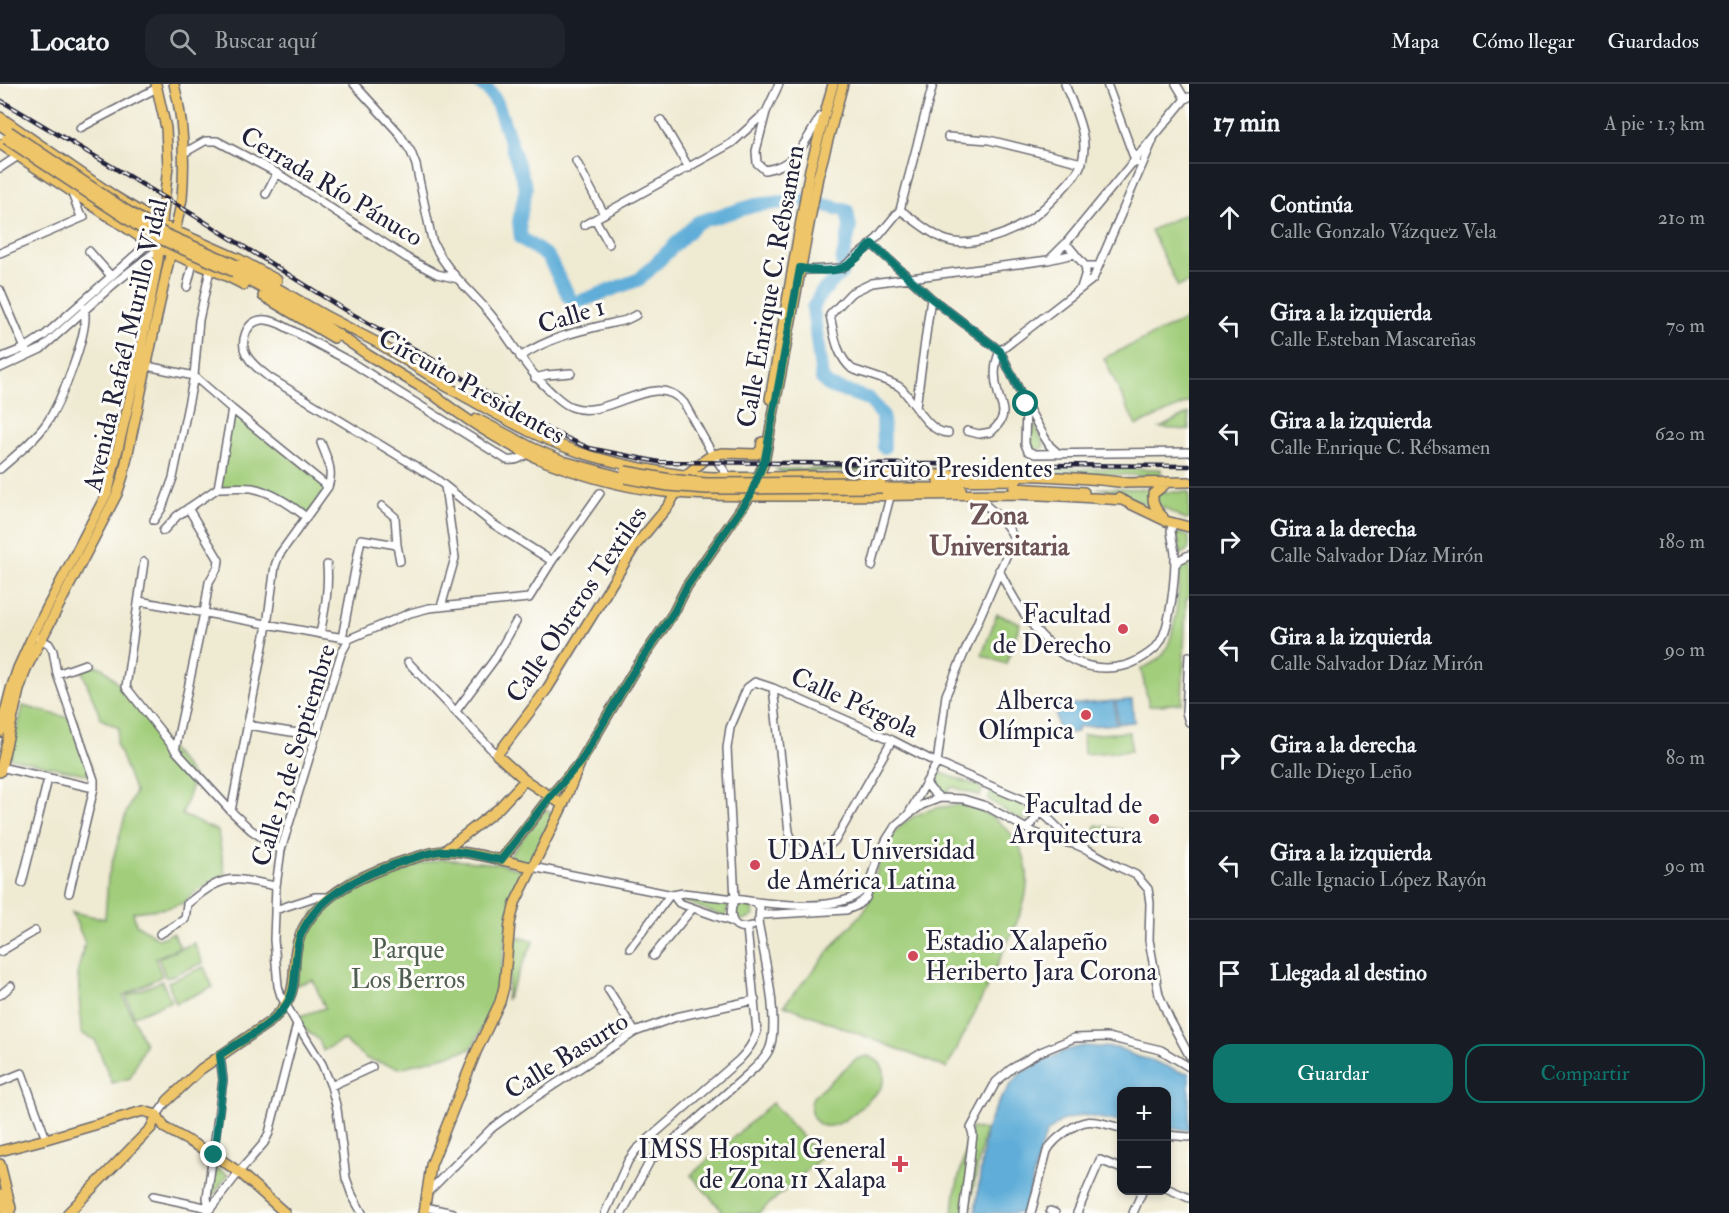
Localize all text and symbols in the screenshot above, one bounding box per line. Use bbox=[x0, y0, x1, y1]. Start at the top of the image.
search box bbox=[145, 14, 565, 68]
text: Locato bbox=[30, 24, 109, 59]
icon: search bbox=[166, 25, 199, 58]
text: Buscar aquí bbox=[214, 27, 316, 55]
text: Mapa bbox=[1391, 28, 1439, 55]
text: Cómo llegar bbox=[1472, 28, 1575, 55]
text: Guardados bbox=[1608, 28, 1699, 55]
text: 17 min bbox=[1213, 107, 1280, 139]
text: A pie · 1.3 km bbox=[1604, 111, 1705, 136]
street label: Cerrada Río Pánuco bbox=[234, 120, 429, 254]
street label: Calle Enrique C. Rébsamen bbox=[730, 142, 812, 430]
text: Continúa bbox=[1270, 191, 1353, 219]
street label: Avenida Rafaél Murillo Vidal bbox=[76, 195, 175, 496]
icon: ahead bbox=[1213, 201, 1246, 234]
text: 210 m bbox=[1658, 205, 1705, 230]
text: Calle Gonzalo Vázquez Vela bbox=[1270, 219, 1497, 244]
street label: Calle 1 bbox=[534, 291, 609, 341]
text: Gira a la izquierda bbox=[1270, 299, 1431, 327]
icon: left bbox=[1213, 309, 1246, 342]
text: 70 m bbox=[1666, 313, 1705, 338]
street label: Circuito Presidentes bbox=[373, 322, 571, 451]
text: Calle Esteban Mascareñas bbox=[1270, 327, 1476, 352]
route start bbox=[1012, 390, 1038, 416]
text: Gira a la izquierda bbox=[1270, 407, 1431, 435]
icon: left bbox=[1213, 417, 1246, 450]
text: 620 m bbox=[1655, 421, 1705, 446]
text: Calle Enrique C. Rébsamen bbox=[1270, 435, 1490, 460]
street label: Circuito Presidentes bbox=[844, 453, 1052, 485]
district label: Zona Universitaria bbox=[929, 499, 1070, 563]
street label: Calle Obreros Textiles bbox=[499, 500, 654, 709]
text: Gira a la derecha bbox=[1270, 515, 1416, 543]
icon: right bbox=[1213, 525, 1246, 558]
text: 180 m bbox=[1658, 529, 1705, 554]
text: Calle Salvador Díaz Mirón bbox=[1270, 543, 1484, 568]
place label: Facultad de Derecho bbox=[993, 599, 1111, 661]
marker: Facultad de Derecho bbox=[1116, 622, 1130, 636]
text: Gira a la izquierda bbox=[1270, 623, 1431, 651]
icon: left bbox=[1213, 633, 1246, 666]
text: 90 m bbox=[1665, 637, 1705, 662]
street label: Calle 13 de Septiembre bbox=[245, 640, 344, 871]
text: Calle Salvador Díaz Mirón bbox=[1270, 651, 1484, 676]
street label: Calle Pérgola bbox=[786, 660, 924, 745]
place label: Alberca Olímpica bbox=[978, 685, 1074, 748]
marker: Alberca Olímpica bbox=[1079, 708, 1093, 722]
text: Gira a la derecha bbox=[1270, 731, 1416, 759]
icon: right bbox=[1213, 741, 1246, 774]
text: 80 m bbox=[1666, 745, 1705, 770]
text: Calle Diego Leño bbox=[1270, 759, 1412, 784]
place label: Facultad de Arquitectura bbox=[1009, 789, 1142, 851]
marker: Facultad de Arquitectura bbox=[1147, 812, 1161, 826]
place label: UDAL Universidad de América Latina bbox=[767, 835, 976, 897]
text: Gira a la izquierda bbox=[1270, 839, 1431, 867]
icon: left bbox=[1213, 849, 1246, 882]
text: 90 m bbox=[1665, 853, 1705, 878]
marker: UDAL Universidad de América Latina bbox=[748, 858, 762, 872]
text: Calle Ignacio López Rayón bbox=[1270, 867, 1487, 892]
place label: Estadio Xalapeño Heriberto Jara Corona bbox=[925, 926, 1158, 988]
park label: Parque Los Berros bbox=[351, 934, 465, 996]
marker: Estadio Xalapeño Heriberto Jara Corona bbox=[906, 949, 920, 963]
icon: arrive bbox=[1213, 957, 1246, 990]
text: Llegada al destino bbox=[1270, 959, 1427, 987]
street label: Calle Basurto bbox=[499, 1005, 634, 1106]
button: Guardar bbox=[1213, 1044, 1453, 1103]
button: Compartir bbox=[1465, 1044, 1705, 1103]
map controls bbox=[1117, 1087, 1171, 1195]
button: + bbox=[1117, 1087, 1171, 1141]
place label: IMSS Hospital General de Zona 11 Xalapa bbox=[639, 1134, 886, 1197]
route end bbox=[200, 1141, 226, 1167]
button: − bbox=[1117, 1141, 1171, 1195]
marker: IMSS Hospital General de Zona 11 Xalapa bbox=[891, 1155, 909, 1173]

